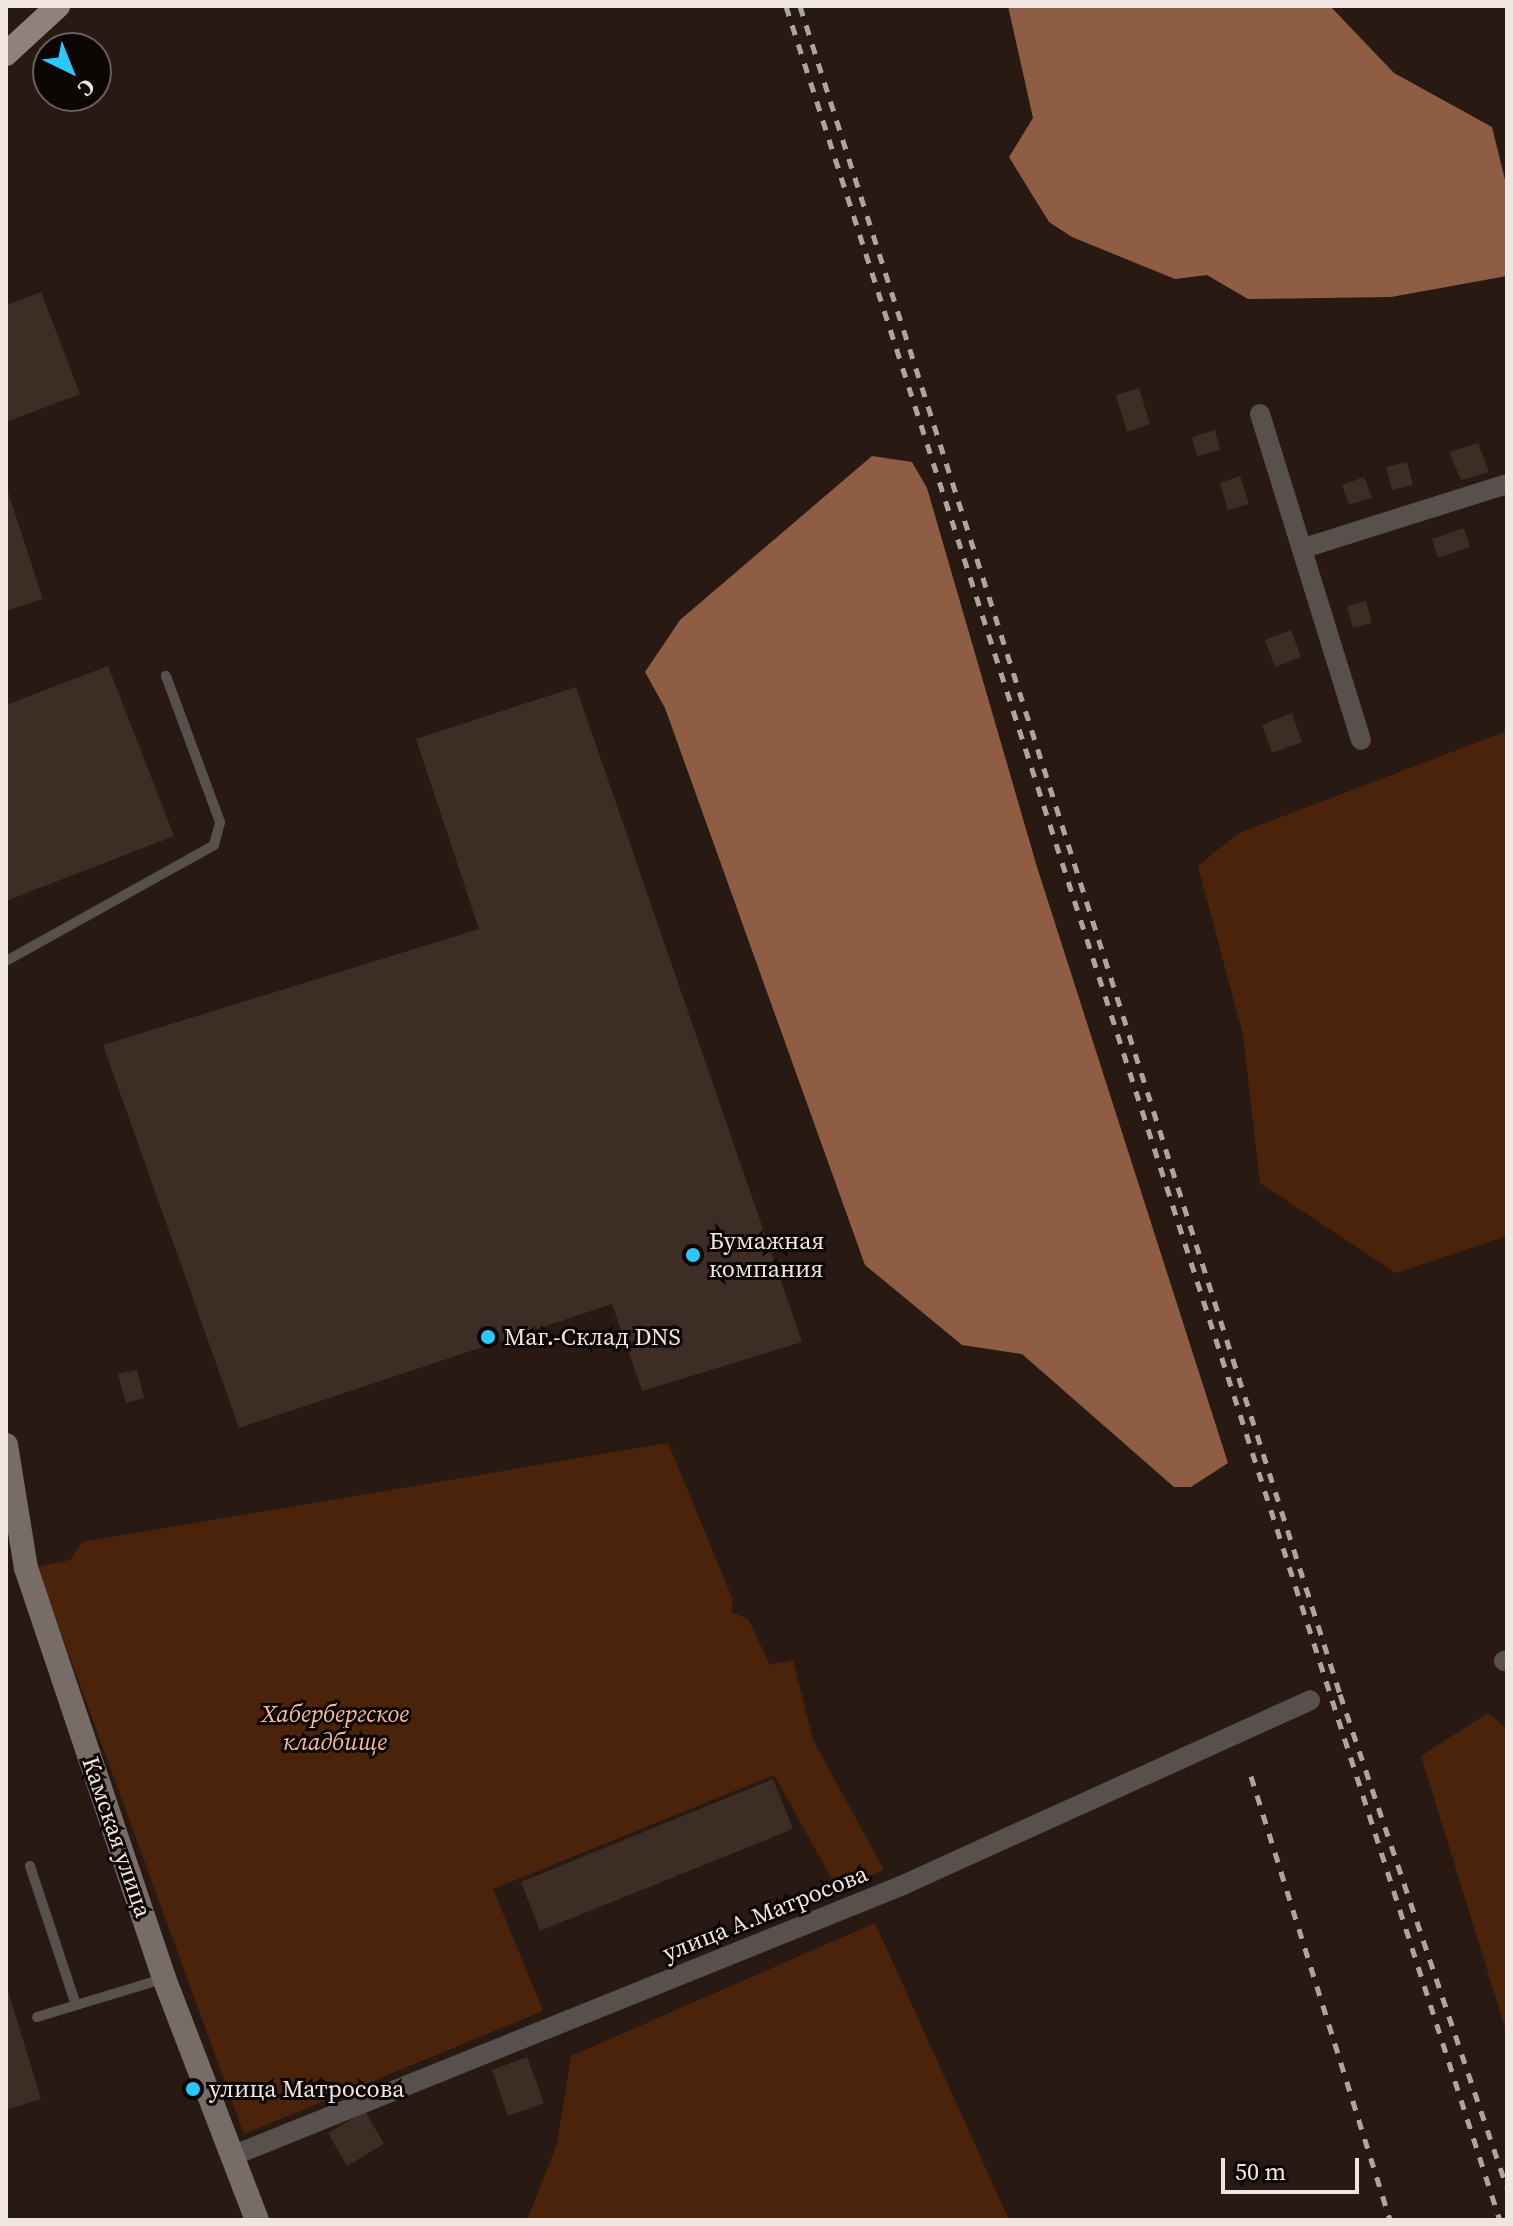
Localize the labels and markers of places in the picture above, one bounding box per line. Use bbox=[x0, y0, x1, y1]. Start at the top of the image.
place label: Бумажная компания bbox=[709, 1227, 824, 1283]
marker: Бумажная компания bbox=[684, 1246, 702, 1264]
place label: Маг.-Склад DNS bbox=[504, 1323, 681, 1351]
marker: Маг.-Склад DNS bbox=[479, 1328, 497, 1346]
place label: улица Матросова bbox=[209, 2075, 404, 2103]
marker: улица Матросова bbox=[184, 2080, 202, 2098]

